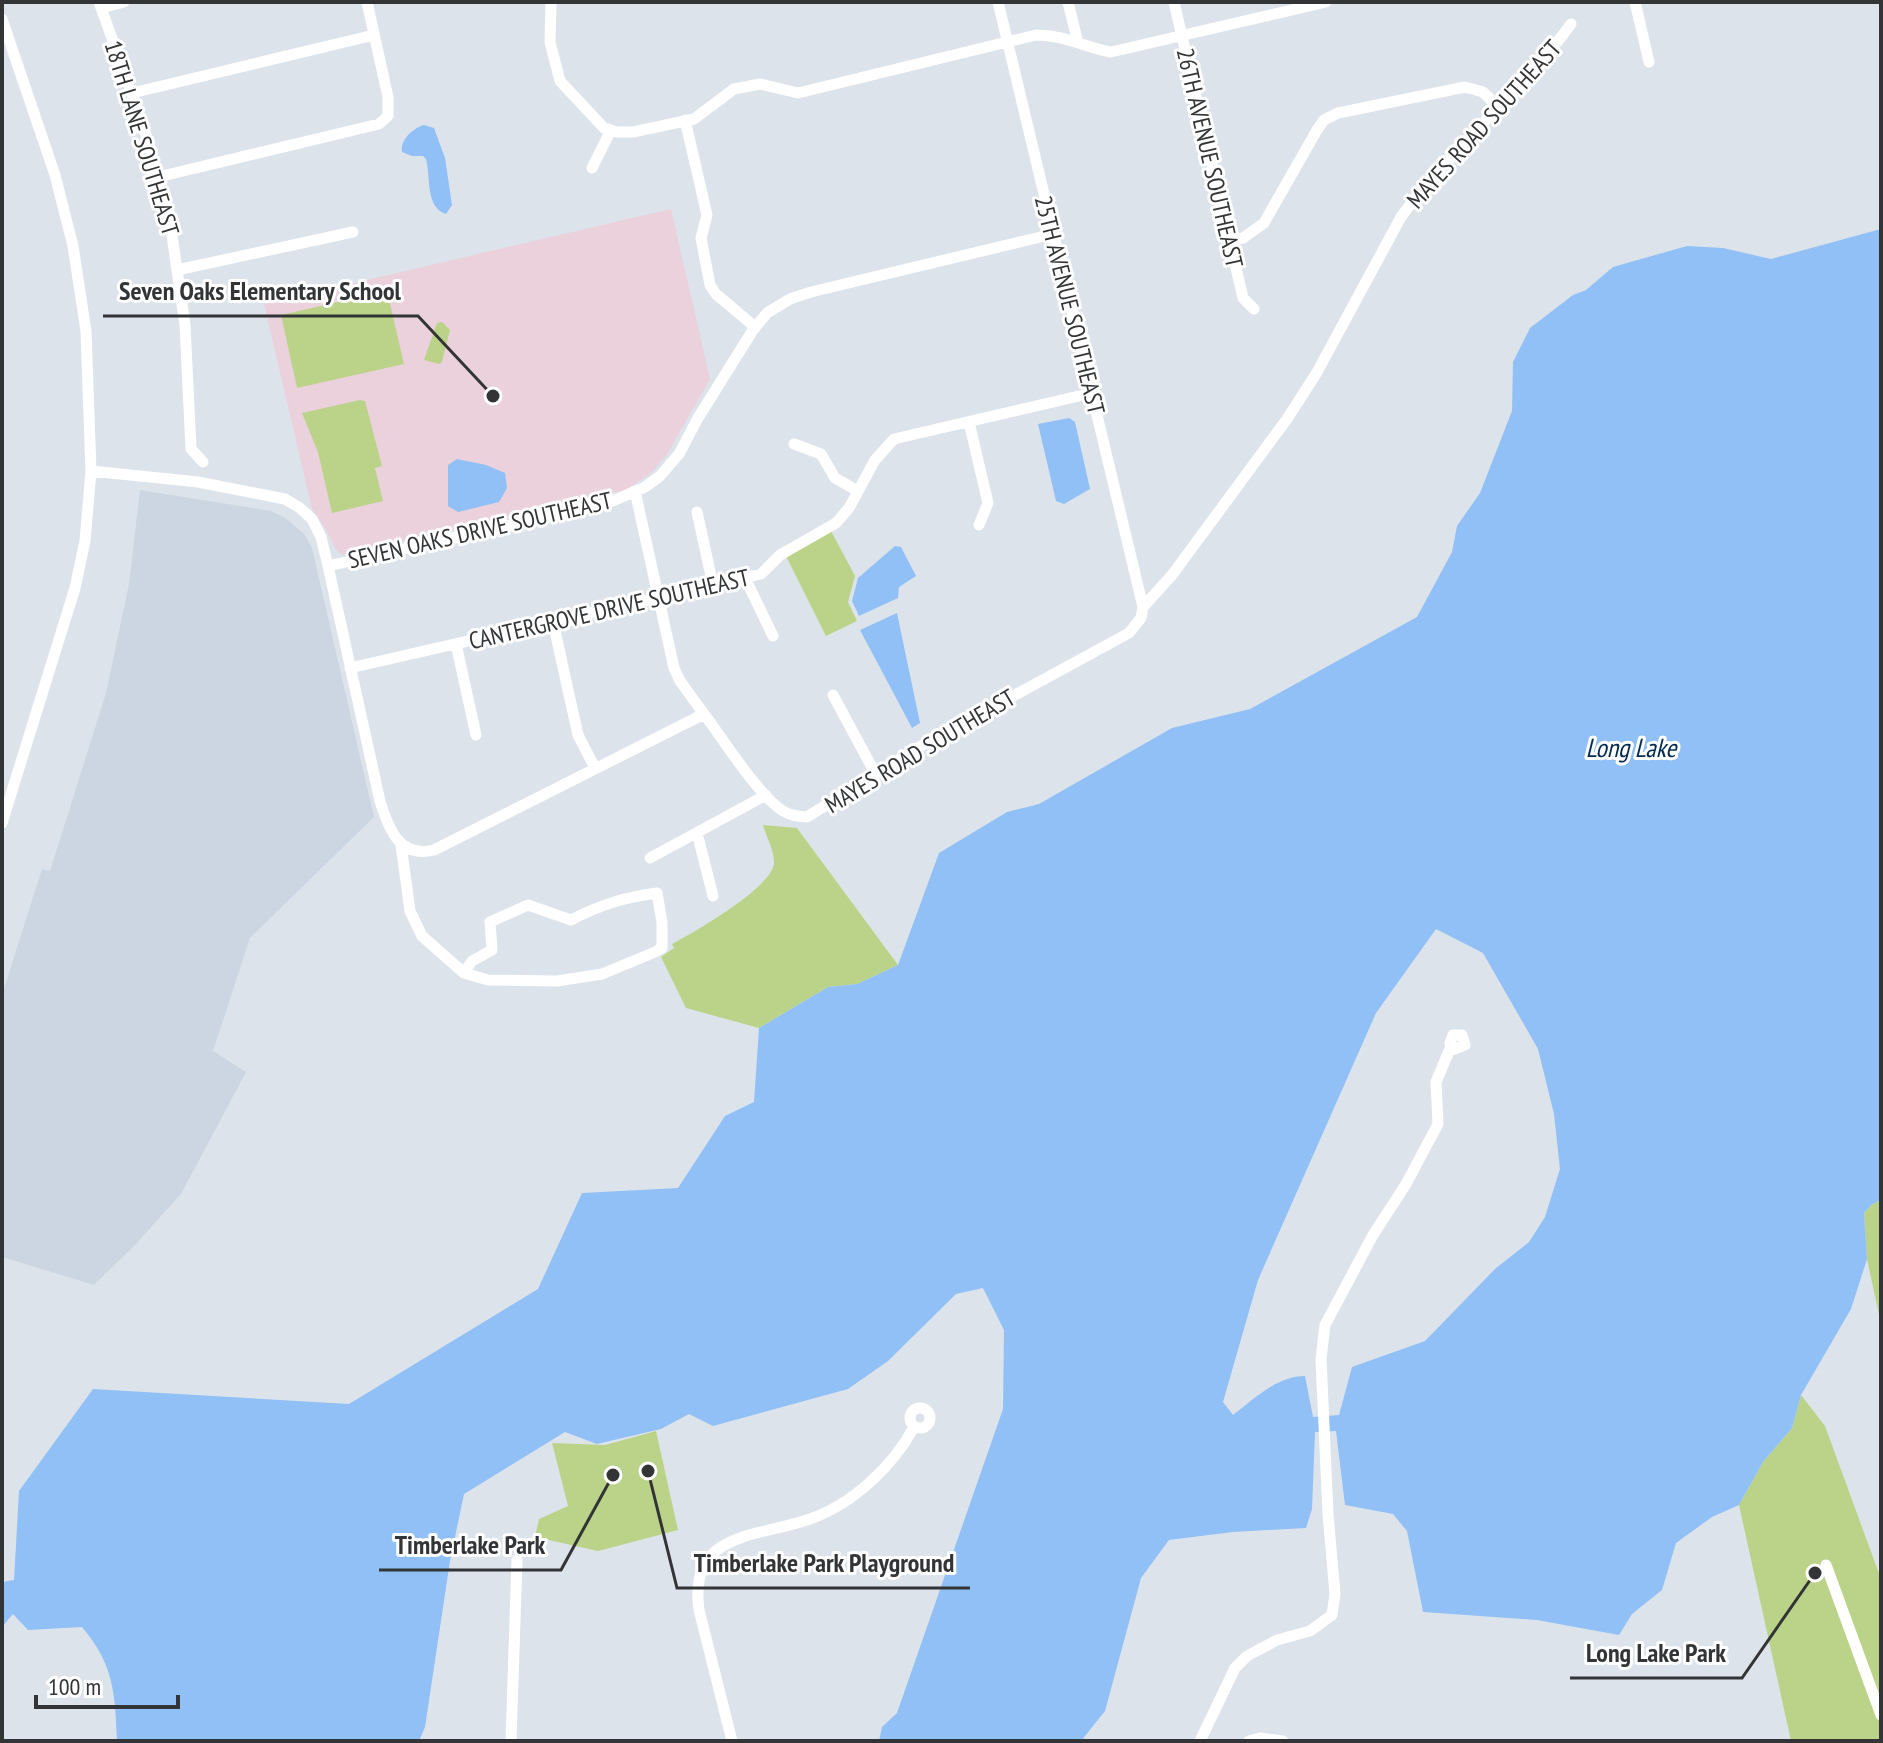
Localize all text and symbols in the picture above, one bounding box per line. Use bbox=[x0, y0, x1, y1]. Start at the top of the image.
street label: MAYES ROAD SOUTHEAST bbox=[1400, 33, 1568, 215]
street label: 18TH LANE SOUTHEAST bbox=[98, 37, 186, 239]
street label: 26TH AVENUE SOUTHEAST bbox=[1170, 45, 1250, 271]
street label: 25TH AVENUE SOUTHEAST bbox=[1028, 192, 1112, 418]
callout: Seven Oaks Elementary School bbox=[103, 266, 418, 316]
text: Seven Oaks Elementary School bbox=[119, 274, 402, 307]
street label: SEVEN OAKS DRIVE SOUTHEAST bbox=[345, 485, 615, 575]
street label: CANTERGROVE DRIVE SOUTHEAST bbox=[466, 562, 752, 656]
street label: MAYES ROAD SOUTHEAST bbox=[819, 682, 1021, 820]
water label: Long Lake bbox=[1586, 731, 1678, 764]
callout: Timberlake Park bbox=[379, 1520, 561, 1570]
text: Timberlake Park bbox=[395, 1528, 546, 1561]
callout: Timberlake Park Playground bbox=[677, 1538, 970, 1588]
text: Timberlake Park Playground bbox=[694, 1546, 954, 1579]
callout: Long Lake Park bbox=[1570, 1628, 1742, 1678]
text: Long Lake Park bbox=[1586, 1636, 1726, 1669]
scale bar bbox=[36, 1659, 178, 1709]
text: 100 m bbox=[48, 1671, 101, 1702]

